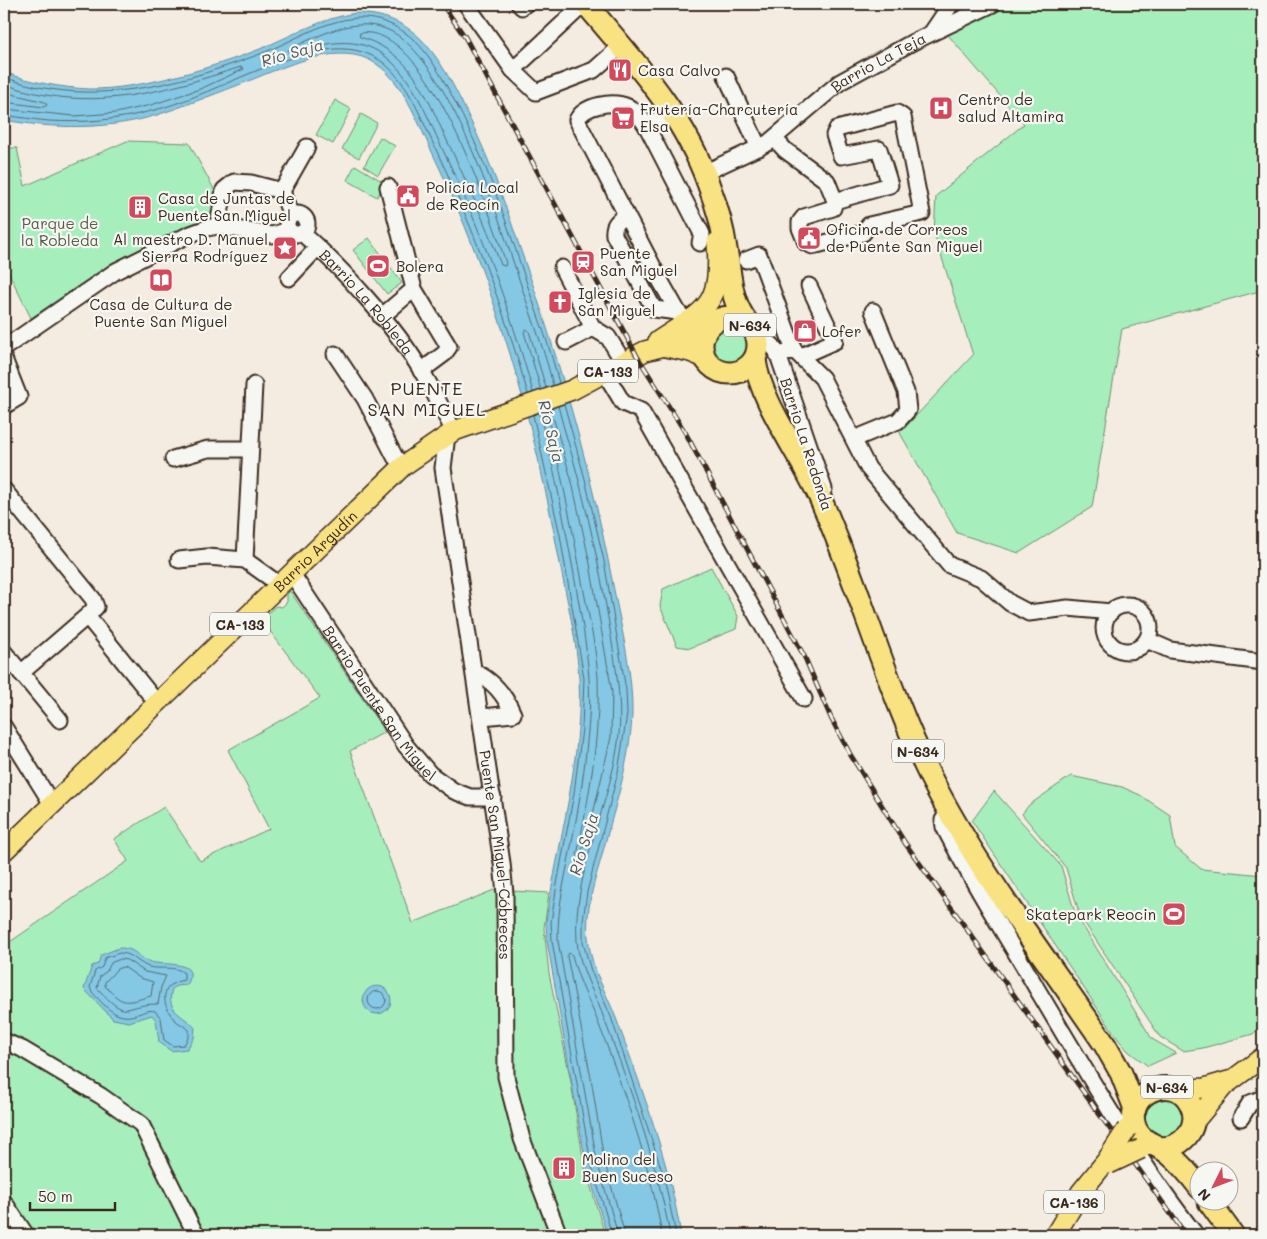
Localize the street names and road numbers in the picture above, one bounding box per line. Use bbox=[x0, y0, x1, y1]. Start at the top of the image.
street label: Barrio La Teja bbox=[826, 27, 929, 96]
street label: Barrio La Robleda bbox=[315, 245, 418, 359]
road number: N-634 bbox=[724, 314, 776, 336]
road number: CA-133 bbox=[578, 360, 638, 382]
street label: Barrio La Redonda bbox=[776, 375, 838, 513]
street label: Barrio Argudín bbox=[269, 506, 361, 596]
road number: CA-133 bbox=[210, 612, 270, 636]
street label: Barrio Puente San Miguel bbox=[319, 621, 440, 785]
road number: N-634 bbox=[892, 739, 944, 762]
street label: Puente San Miguel-Cóbreces bbox=[475, 749, 515, 960]
road number: N-634 bbox=[1141, 1076, 1193, 1098]
road number: CA-136 bbox=[1044, 1190, 1104, 1214]

